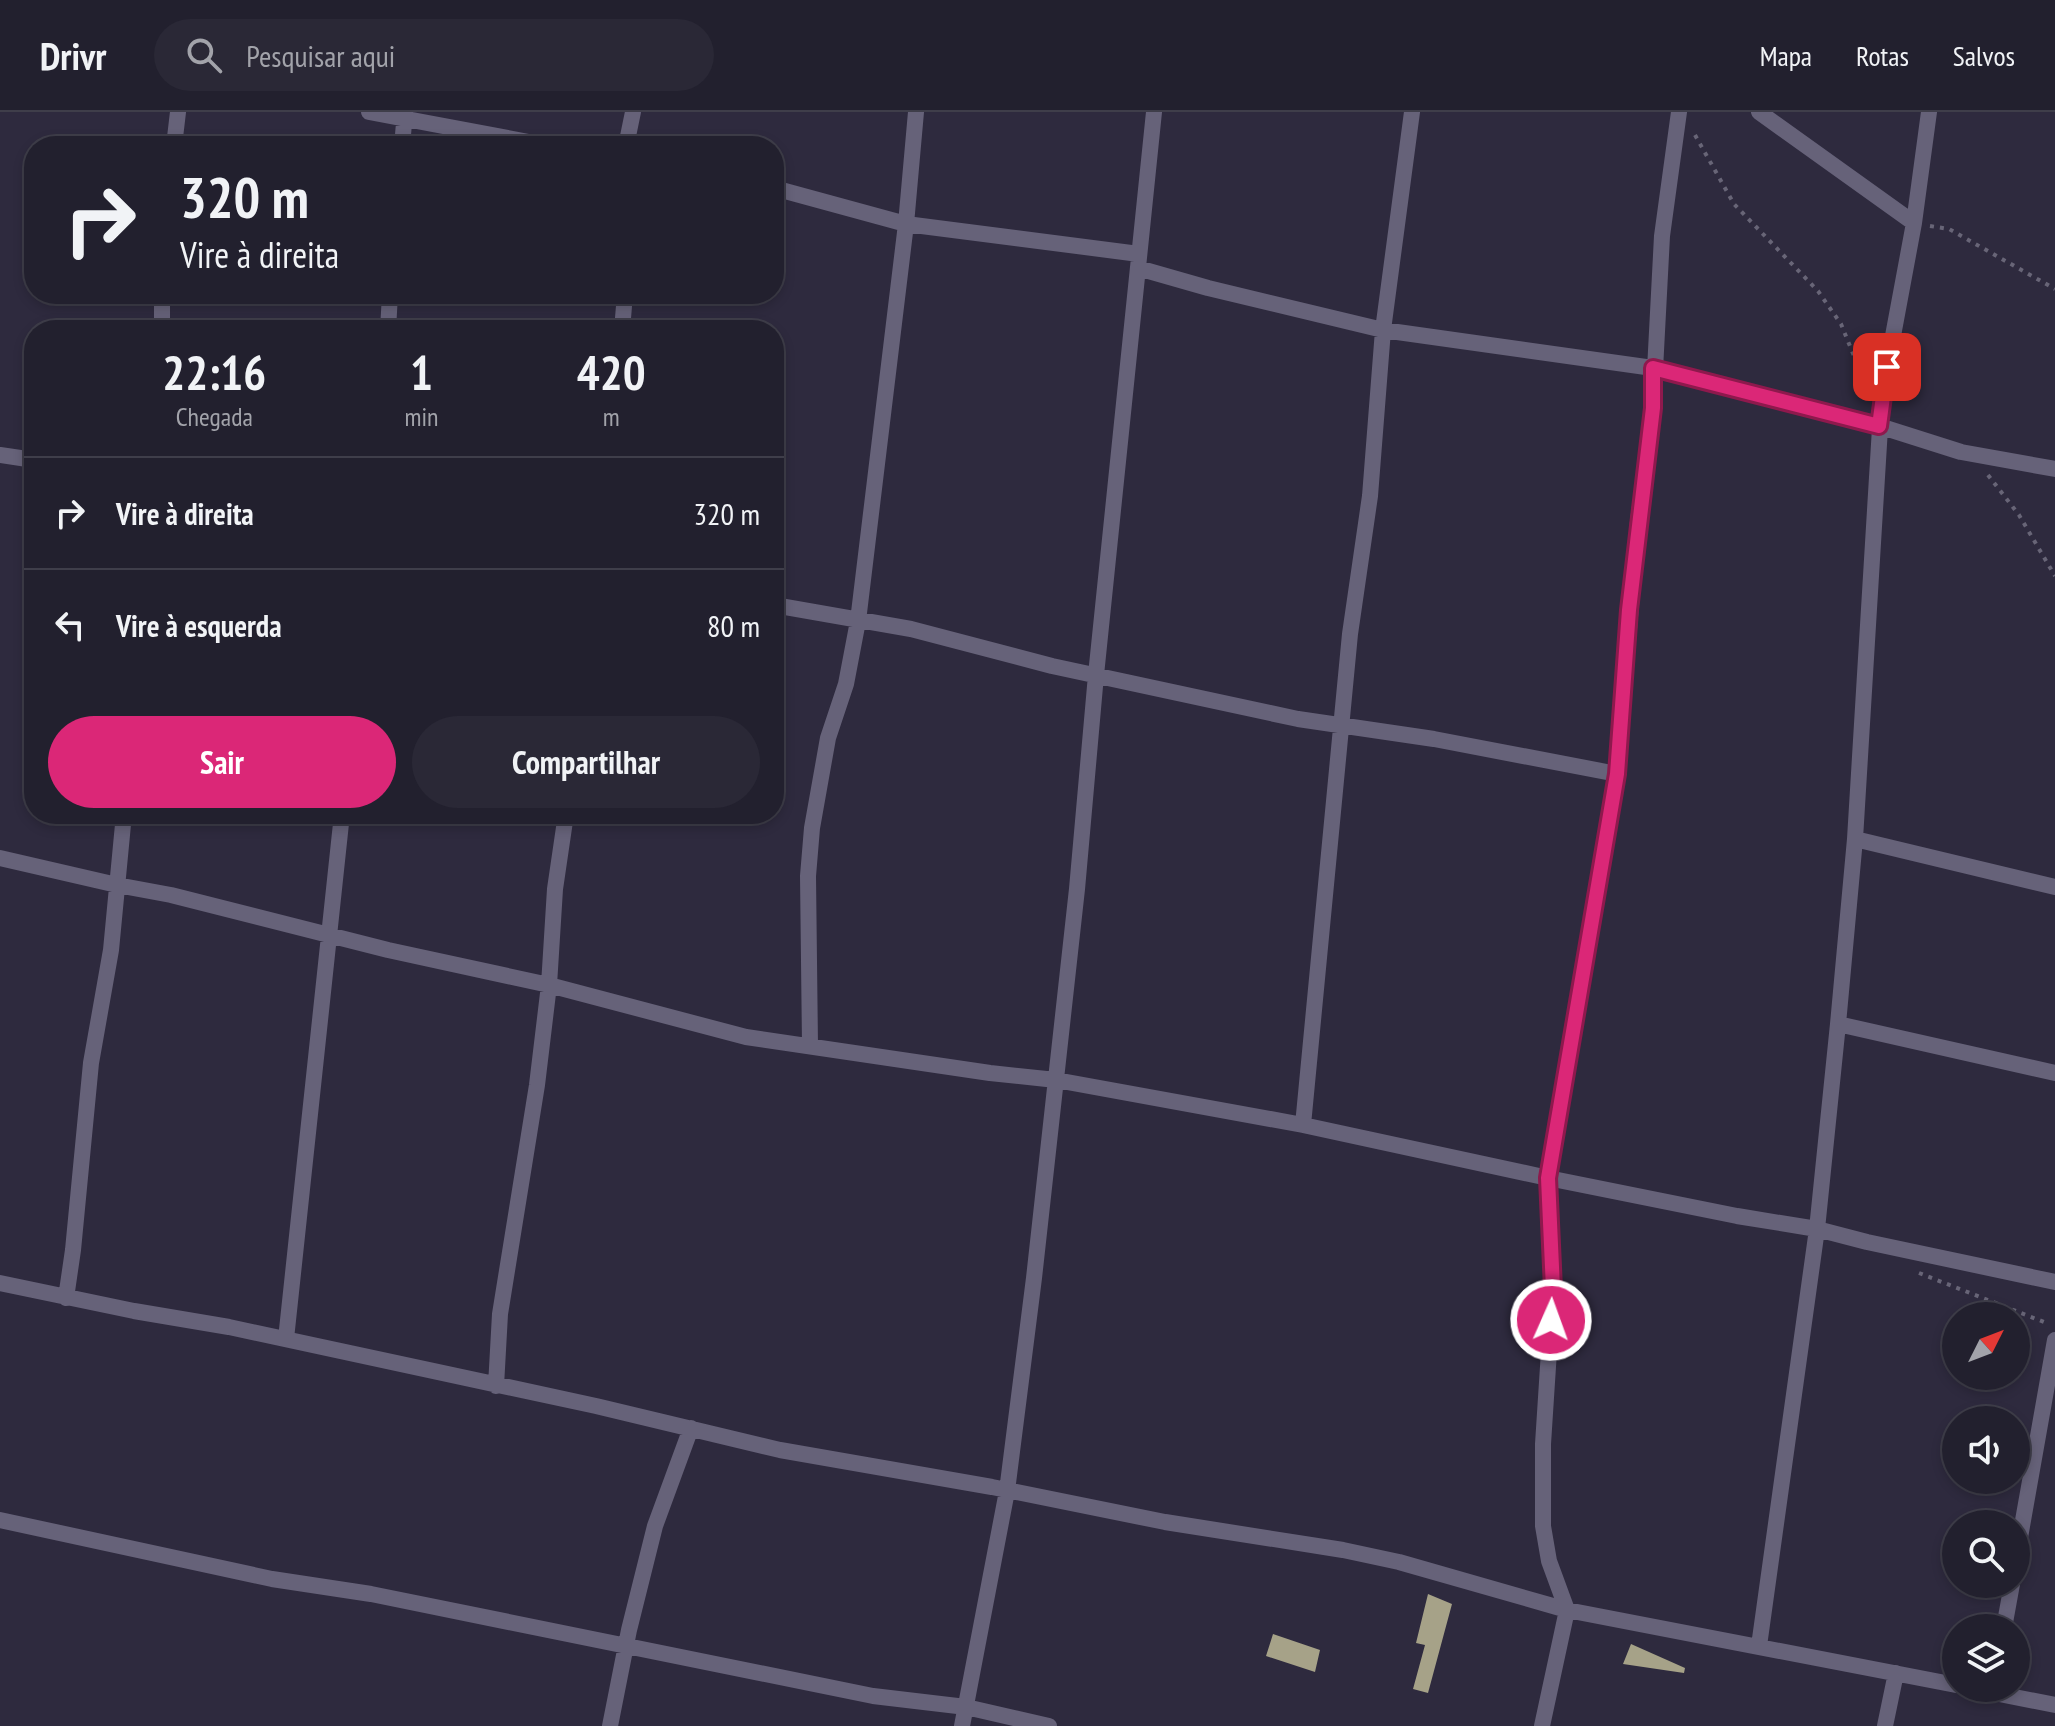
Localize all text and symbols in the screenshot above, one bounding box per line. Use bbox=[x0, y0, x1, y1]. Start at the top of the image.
search box bbox=[154, 19, 714, 91]
text: Drivr bbox=[40, 31, 106, 80]
icon: search bbox=[182, 33, 226, 77]
text: Pesquisar aqui bbox=[246, 36, 395, 75]
text: Mapa bbox=[1760, 37, 1812, 74]
text: Rotas bbox=[1856, 37, 1909, 74]
text: Salvos bbox=[1953, 37, 2015, 74]
text: 320 m bbox=[180, 161, 309, 233]
icon: right bbox=[48, 168, 152, 272]
text: Vire à direita bbox=[180, 231, 339, 278]
pin bbox=[1853, 333, 1921, 401]
text: 22:16 bbox=[162, 341, 266, 403]
text: 1 bbox=[410, 341, 433, 403]
text: 420 bbox=[577, 341, 646, 403]
icon: arrive bbox=[1865, 345, 1909, 389]
text: Chegada bbox=[176, 400, 253, 433]
text: min bbox=[404, 400, 438, 433]
text: m bbox=[603, 400, 620, 433]
icon: right bbox=[48, 491, 92, 535]
text: Vire à direita bbox=[116, 494, 254, 533]
text: 320 m bbox=[694, 494, 760, 533]
icon: left bbox=[48, 603, 92, 647]
text: Vire à esquerda bbox=[116, 606, 282, 645]
text: 80 m bbox=[707, 606, 760, 645]
button: Sair bbox=[48, 716, 396, 808]
button: Compartilhar bbox=[412, 716, 760, 808]
position arrow bbox=[1509, 1278, 1593, 1362]
north arrow bbox=[1942, 1302, 2030, 1390]
map controls bbox=[1942, 1302, 2030, 1702]
button: sound bbox=[1942, 1406, 2030, 1494]
button: search bbox=[1942, 1510, 2030, 1598]
button: layers bbox=[1942, 1614, 2030, 1702]

